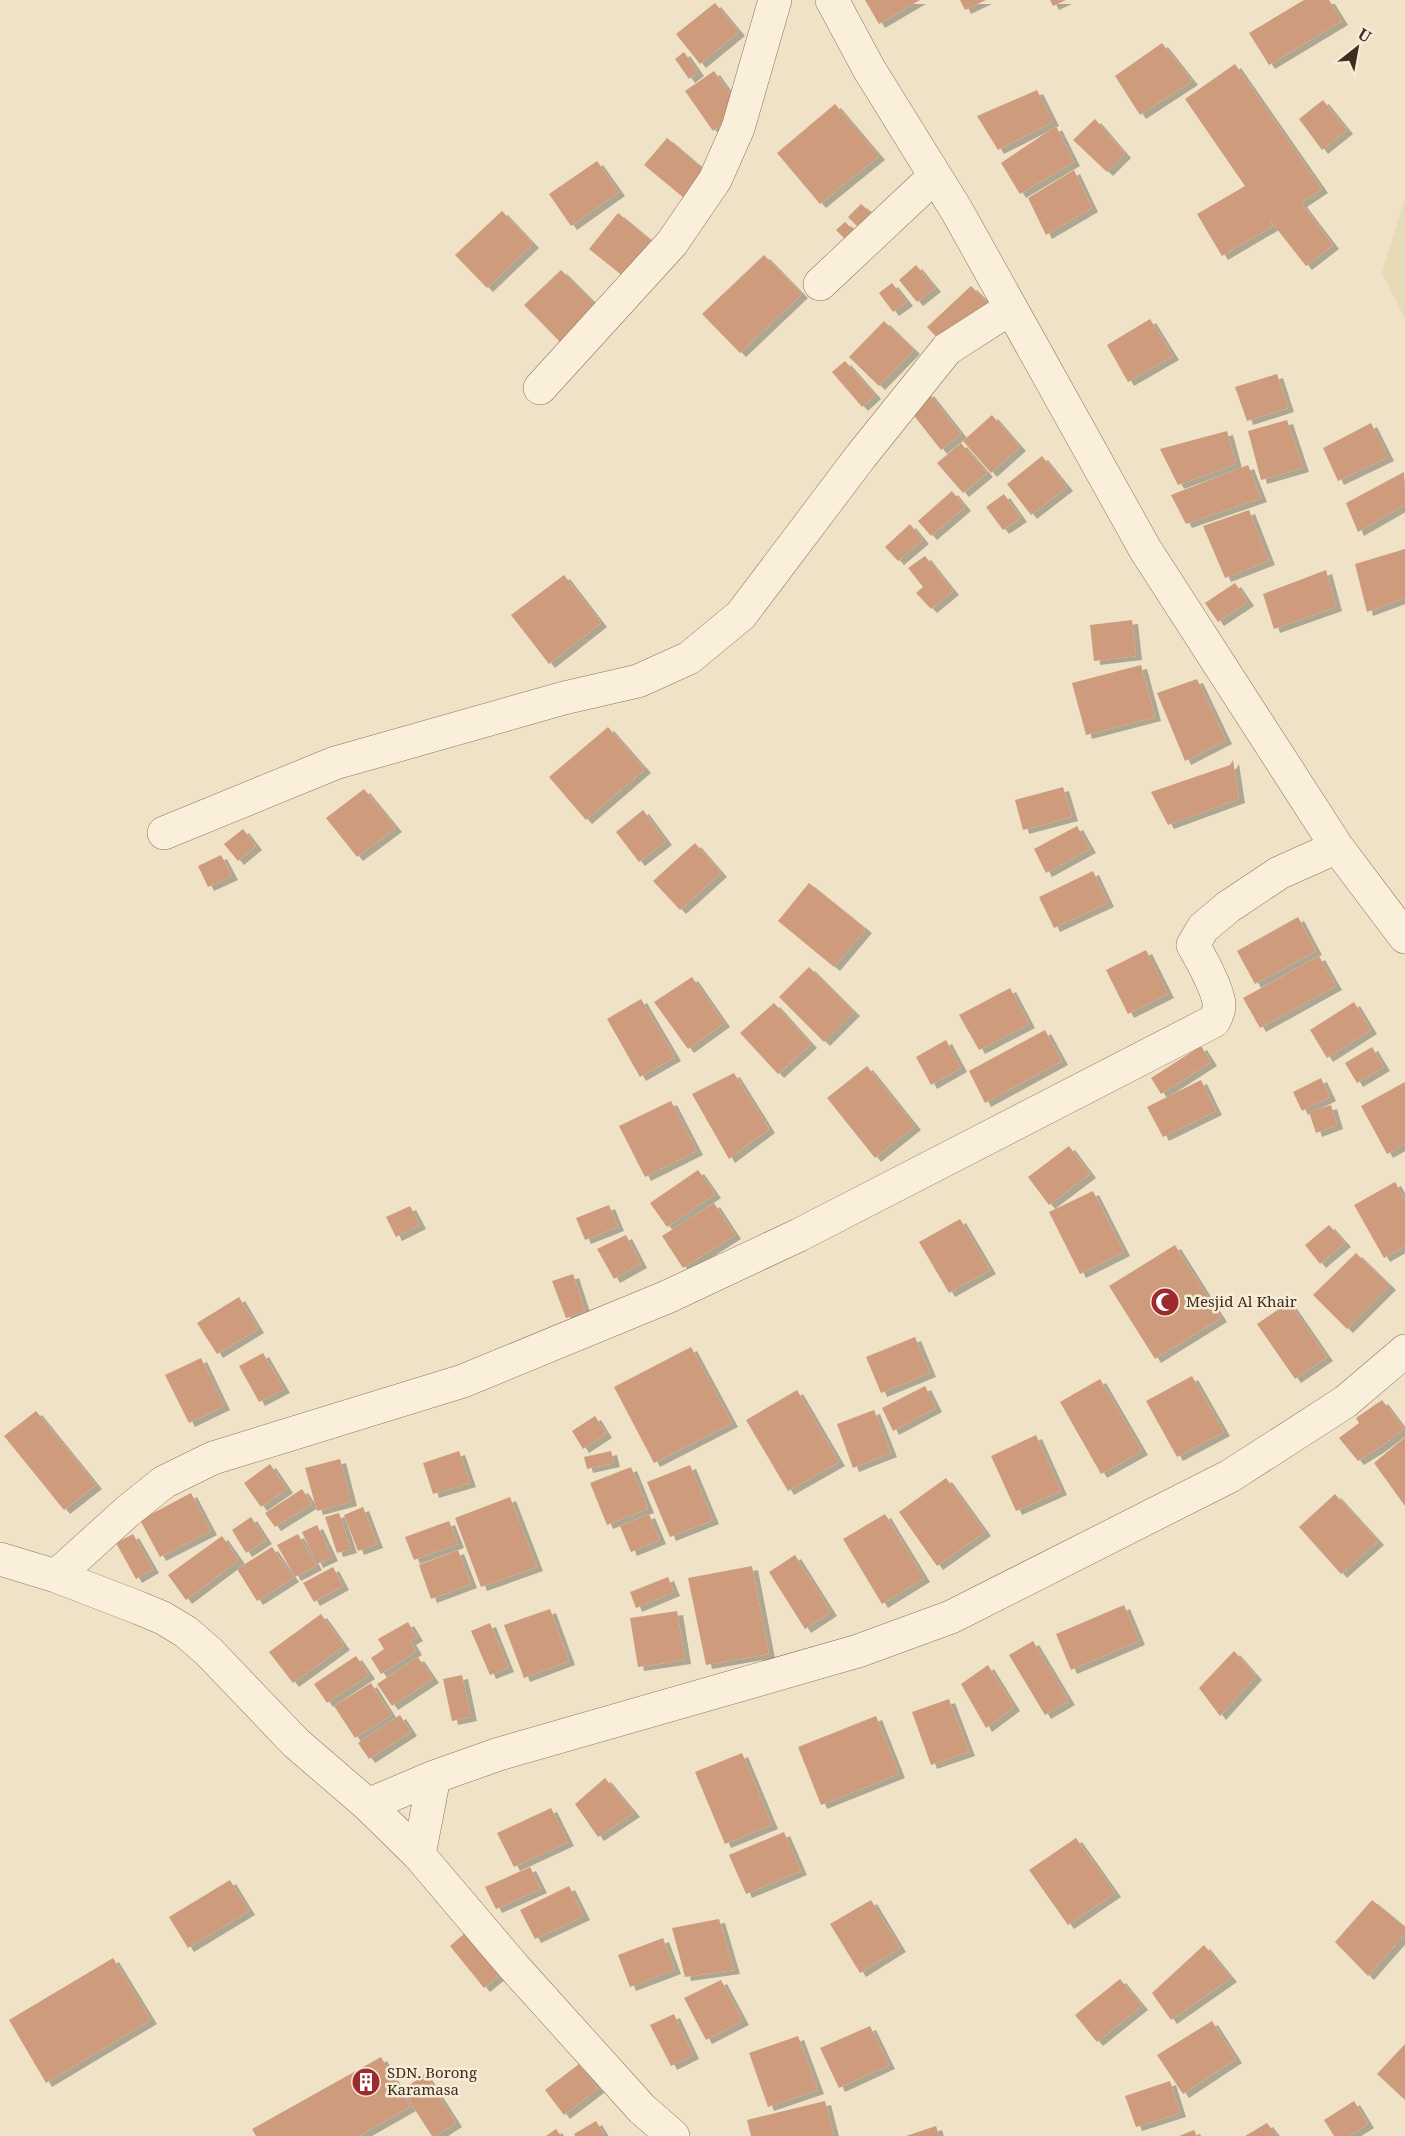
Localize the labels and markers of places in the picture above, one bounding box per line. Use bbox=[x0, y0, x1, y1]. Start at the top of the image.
mosque icon: Mesjid Al Khair bbox=[1149, 1286, 1181, 1318]
place label: Mesjid Al Khair bbox=[1186, 1291, 1297, 1311]
place label: SDN. Borong Karamasa bbox=[387, 2062, 477, 2099]
building icon: SDN. Borong Karamasa bbox=[350, 2066, 382, 2098]

